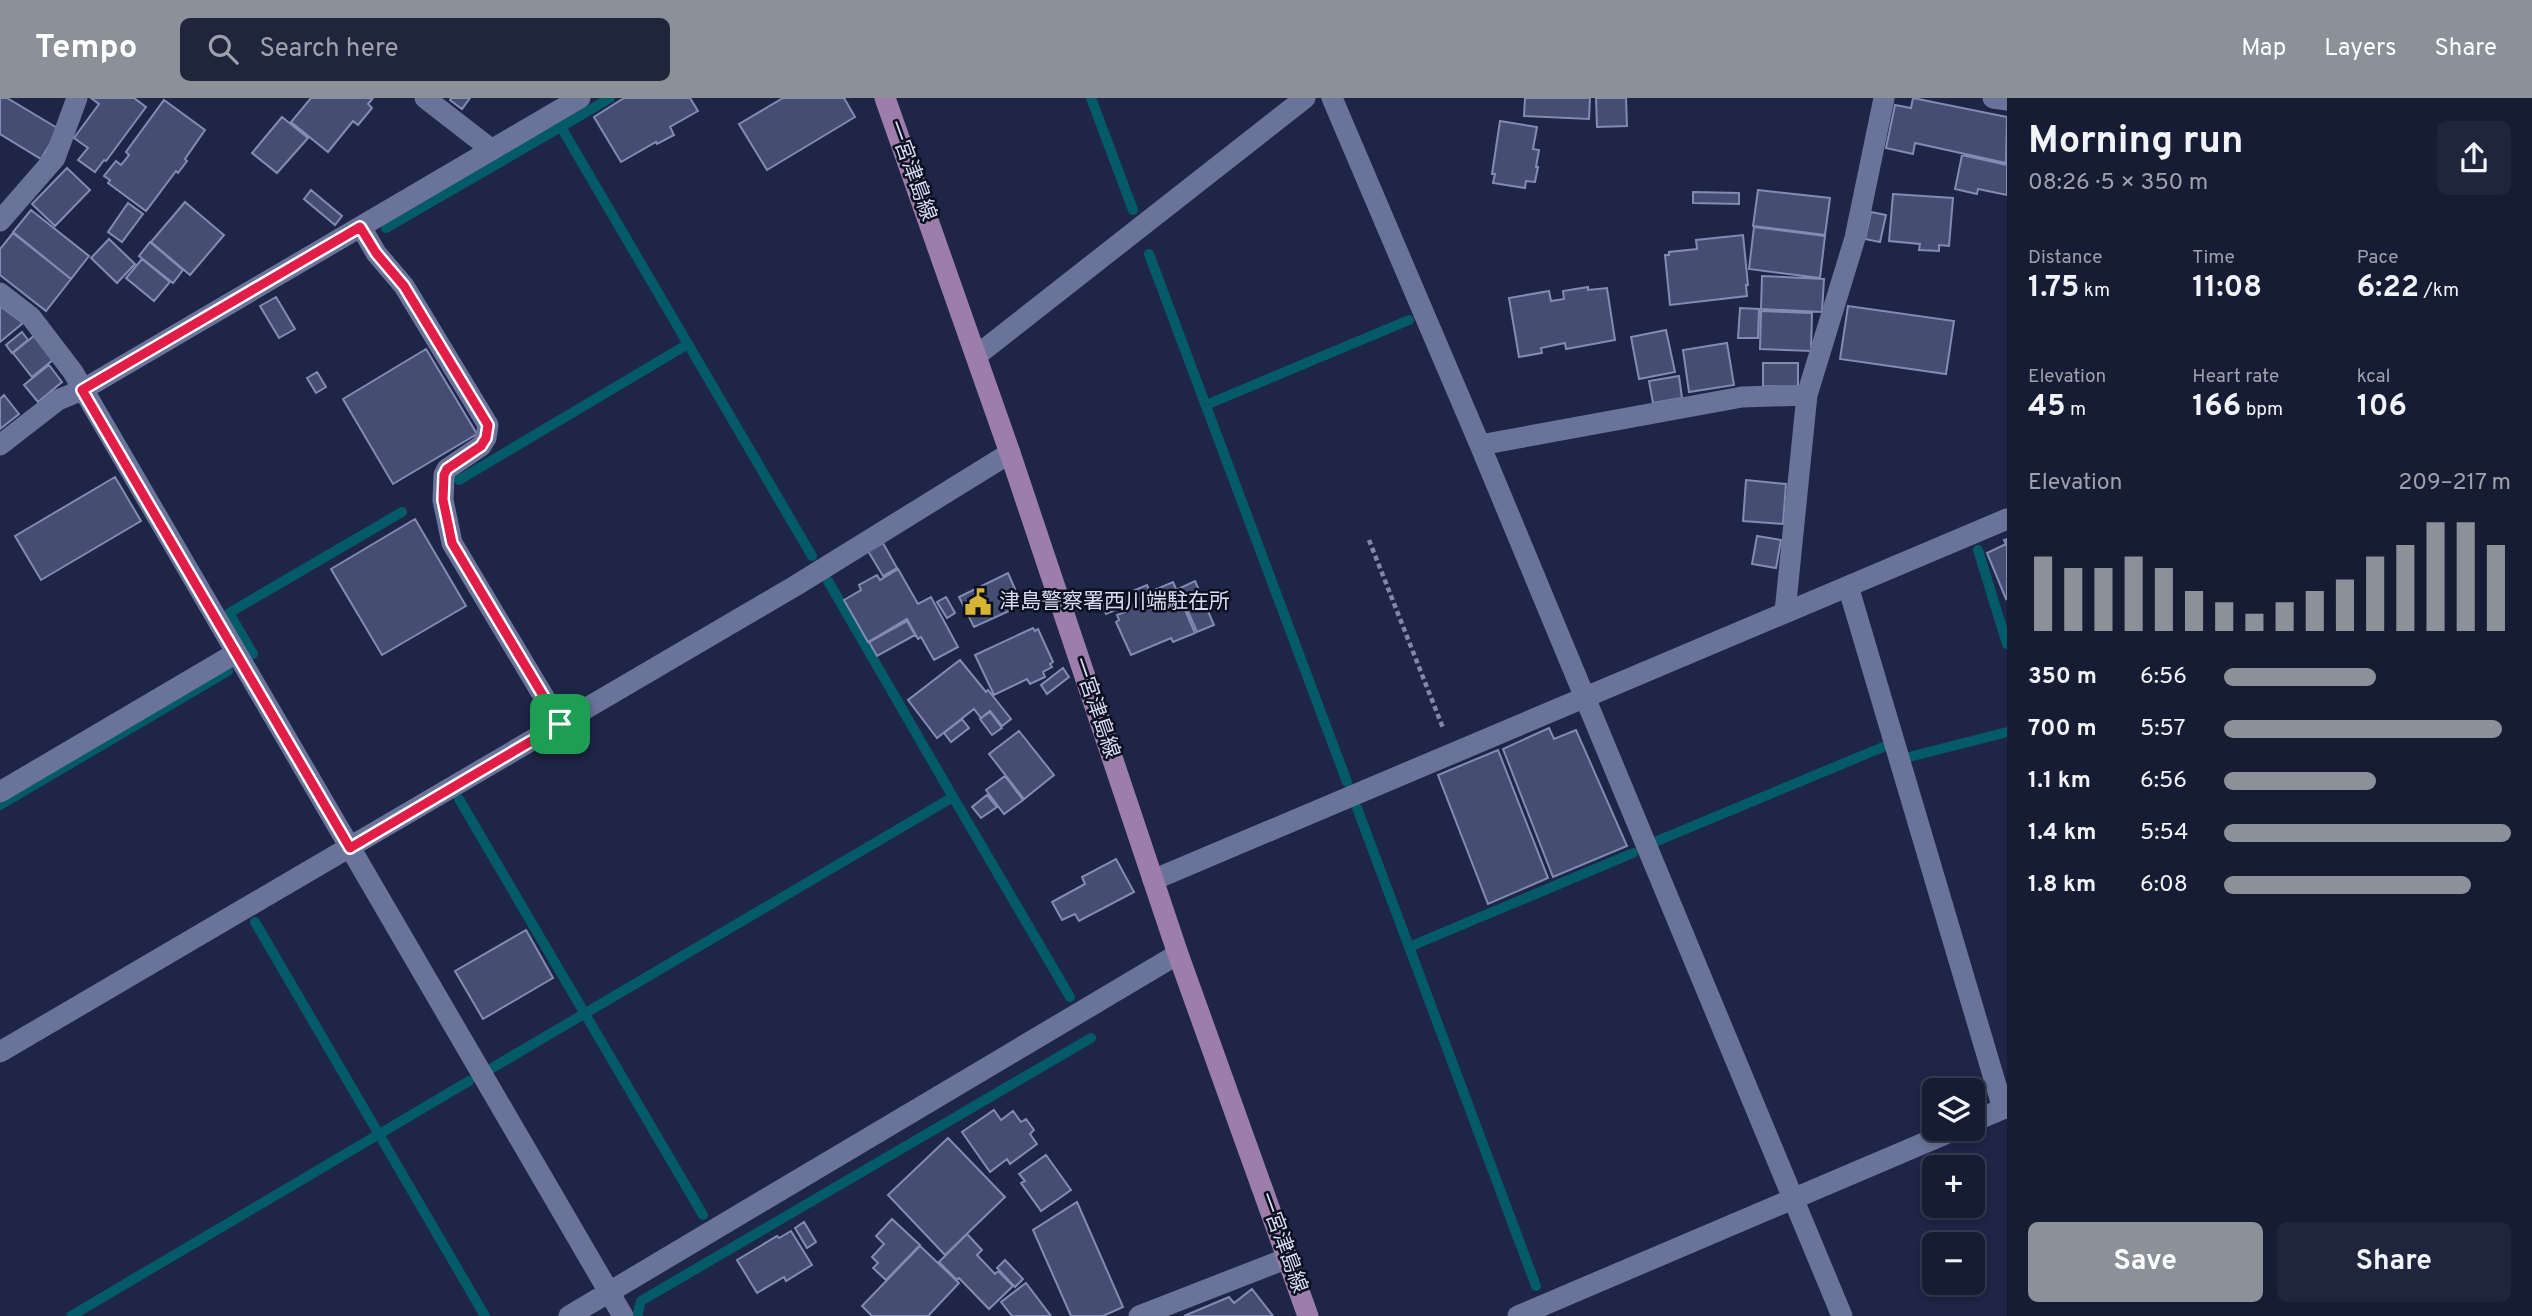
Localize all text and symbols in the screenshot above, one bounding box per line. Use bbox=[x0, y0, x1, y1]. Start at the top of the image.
search box bbox=[180, 18, 670, 81]
text: Tempo bbox=[35, 28, 138, 70]
icon: search bbox=[204, 30, 242, 68]
text: Search here bbox=[260, 33, 398, 66]
text: Map bbox=[2241, 34, 2286, 64]
text: Layers bbox=[2324, 34, 2396, 64]
text: Share bbox=[2434, 34, 2497, 64]
street label: 一宮津島線 bbox=[880, 117, 942, 225]
text: Morning run bbox=[2028, 118, 2244, 167]
button: share bbox=[2437, 121, 2511, 195]
text: 08:26 · 5 × 350 m bbox=[2028, 169, 2208, 198]
text: Distance bbox=[2028, 246, 2103, 270]
text: Time bbox=[2192, 246, 2235, 270]
text: Pace bbox=[2357, 246, 2398, 270]
text: 1.75 bbox=[2028, 270, 2079, 307]
text: 11:08 bbox=[2192, 270, 2262, 307]
text: 6:22 bbox=[2357, 270, 2419, 307]
text: km bbox=[2079, 279, 2110, 303]
text: /km bbox=[2419, 279, 2459, 303]
text: Elevation bbox=[2028, 365, 2106, 389]
text: Heart rate bbox=[2192, 365, 2279, 389]
text: kcal bbox=[2357, 365, 2390, 389]
text: 45 bbox=[2028, 389, 2066, 426]
text: 166 bbox=[2192, 389, 2241, 426]
text: 106 bbox=[2357, 389, 2407, 426]
text: m bbox=[2066, 398, 2086, 422]
text: bpm bbox=[2241, 398, 2283, 422]
text: Elevation bbox=[2028, 469, 2123, 498]
text: 209–217 m bbox=[2398, 469, 2511, 498]
public building icon: 津島警察署西川端駐在所 bbox=[963, 587, 993, 617]
place label: 津島警察署西川端駐在所 bbox=[999, 589, 1230, 616]
street label: 一宮津島線 bbox=[1065, 654, 1125, 762]
text: 350 m bbox=[2028, 663, 2097, 692]
text: 6:56 bbox=[2140, 663, 2187, 692]
pin bbox=[530, 694, 590, 754]
icon: arrive bbox=[541, 705, 579, 743]
text: 700 m bbox=[2028, 715, 2097, 744]
text: 5:57 bbox=[2140, 715, 2186, 744]
text: 1.1 km bbox=[2028, 767, 2091, 796]
text: 6:56 bbox=[2140, 767, 2187, 796]
text: 1.4 km bbox=[2028, 819, 2096, 848]
text: 5:54 bbox=[2140, 819, 2188, 848]
text: 1.8 km bbox=[2028, 871, 2096, 900]
text: 6:08 bbox=[2140, 871, 2188, 900]
map controls bbox=[1922, 1078, 1985, 1295]
button: layers bbox=[1922, 1078, 1985, 1141]
button: + bbox=[1922, 1155, 1985, 1218]
street label: 一宮津島線 bbox=[1251, 1189, 1313, 1297]
button: Save bbox=[2028, 1222, 2263, 1302]
button: Share bbox=[2277, 1222, 2511, 1302]
button: − bbox=[1922, 1232, 1985, 1295]

